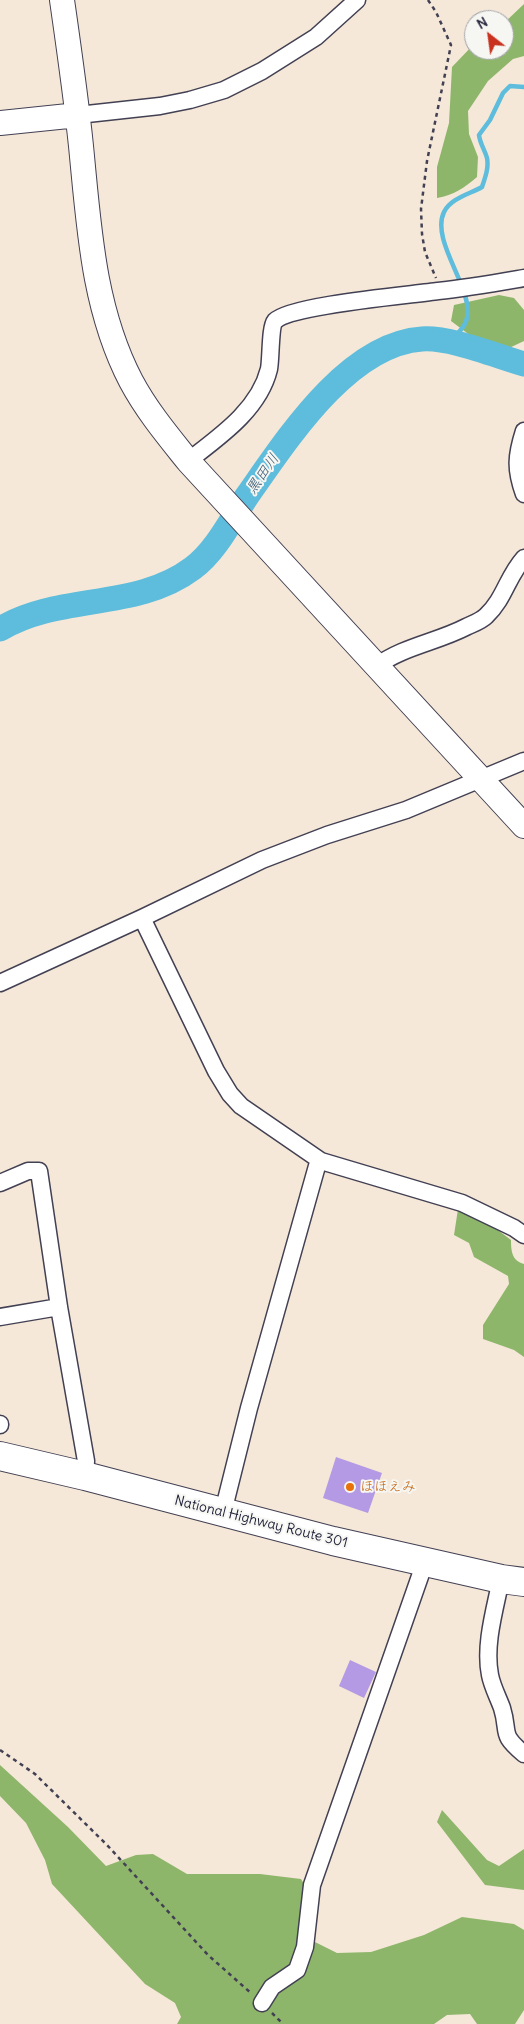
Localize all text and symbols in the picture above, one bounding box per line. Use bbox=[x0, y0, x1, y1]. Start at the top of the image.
north arrow bbox=[464, 10, 514, 60]
text: N bbox=[473, 13, 491, 33]
water label: 黒田川 bbox=[243, 450, 283, 498]
place label: ほほえみ bbox=[360, 1479, 416, 1495]
marker: ほほえみ bbox=[344, 1481, 356, 1493]
street label: National Highway Route 301 bbox=[173, 1492, 349, 1552]

